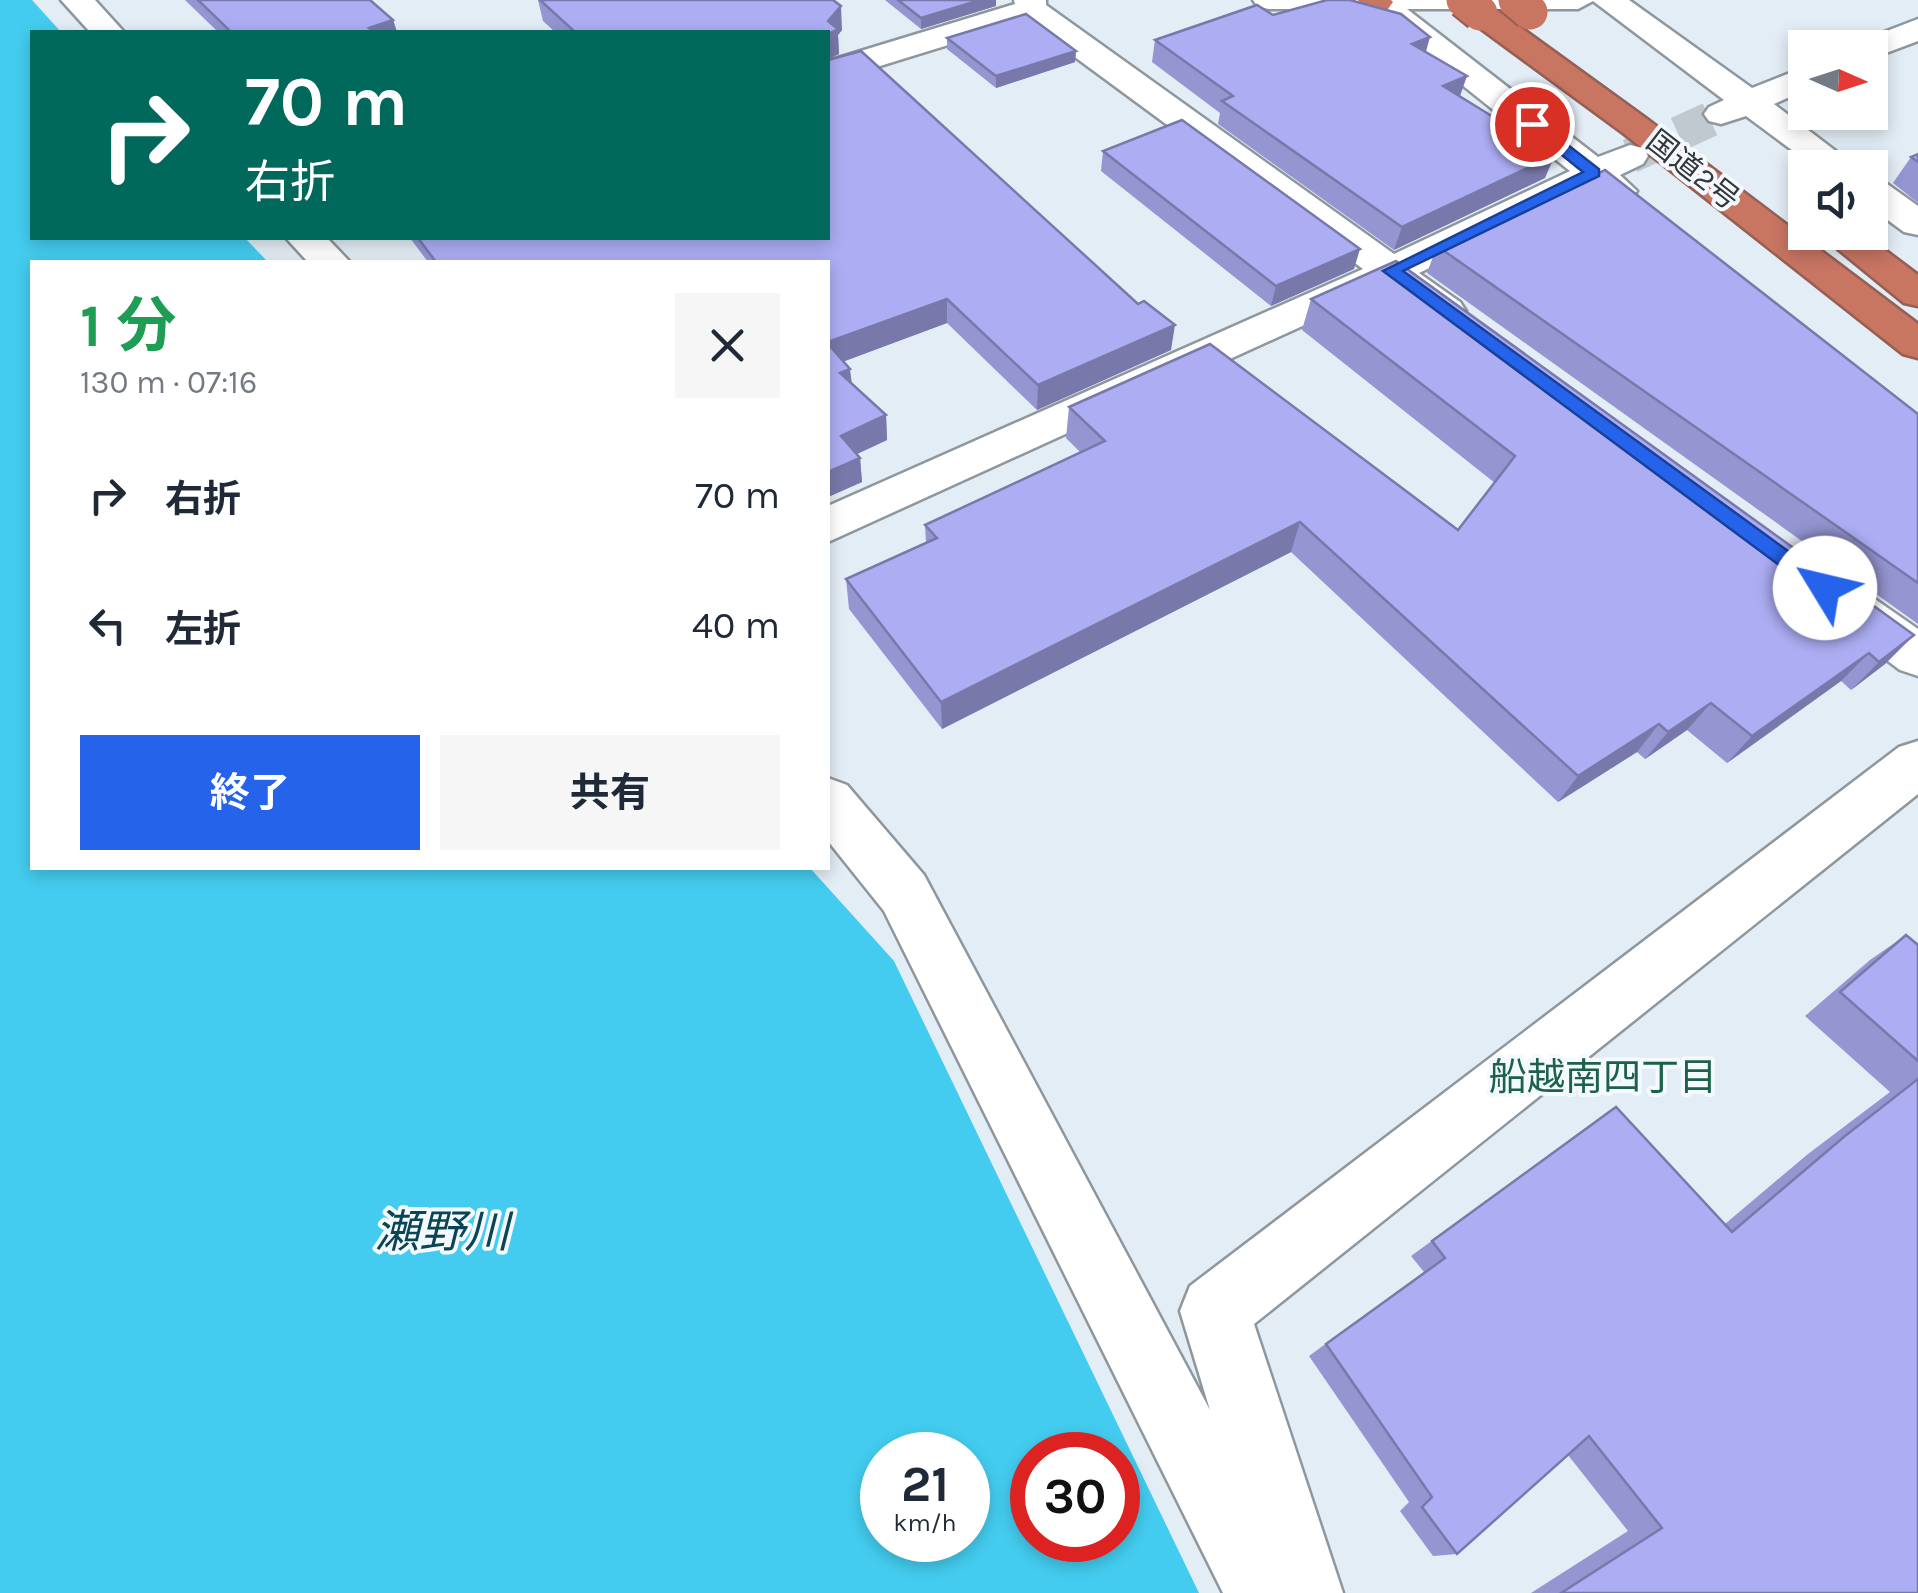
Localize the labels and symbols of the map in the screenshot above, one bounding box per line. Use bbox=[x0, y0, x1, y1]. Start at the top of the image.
north arrow bbox=[1788, 30, 1888, 130]
pin bbox=[1490, 82, 1575, 167]
street label: 国道2号 bbox=[1640, 123, 1746, 217]
position arrow bbox=[1773, 536, 1877, 640]
district label: 船越南四丁目 bbox=[1489, 1055, 1717, 1100]
water label: 瀬野川 bbox=[374, 1206, 513, 1258]
speed limit sign: 30 bbox=[1010, 1432, 1140, 1562]

